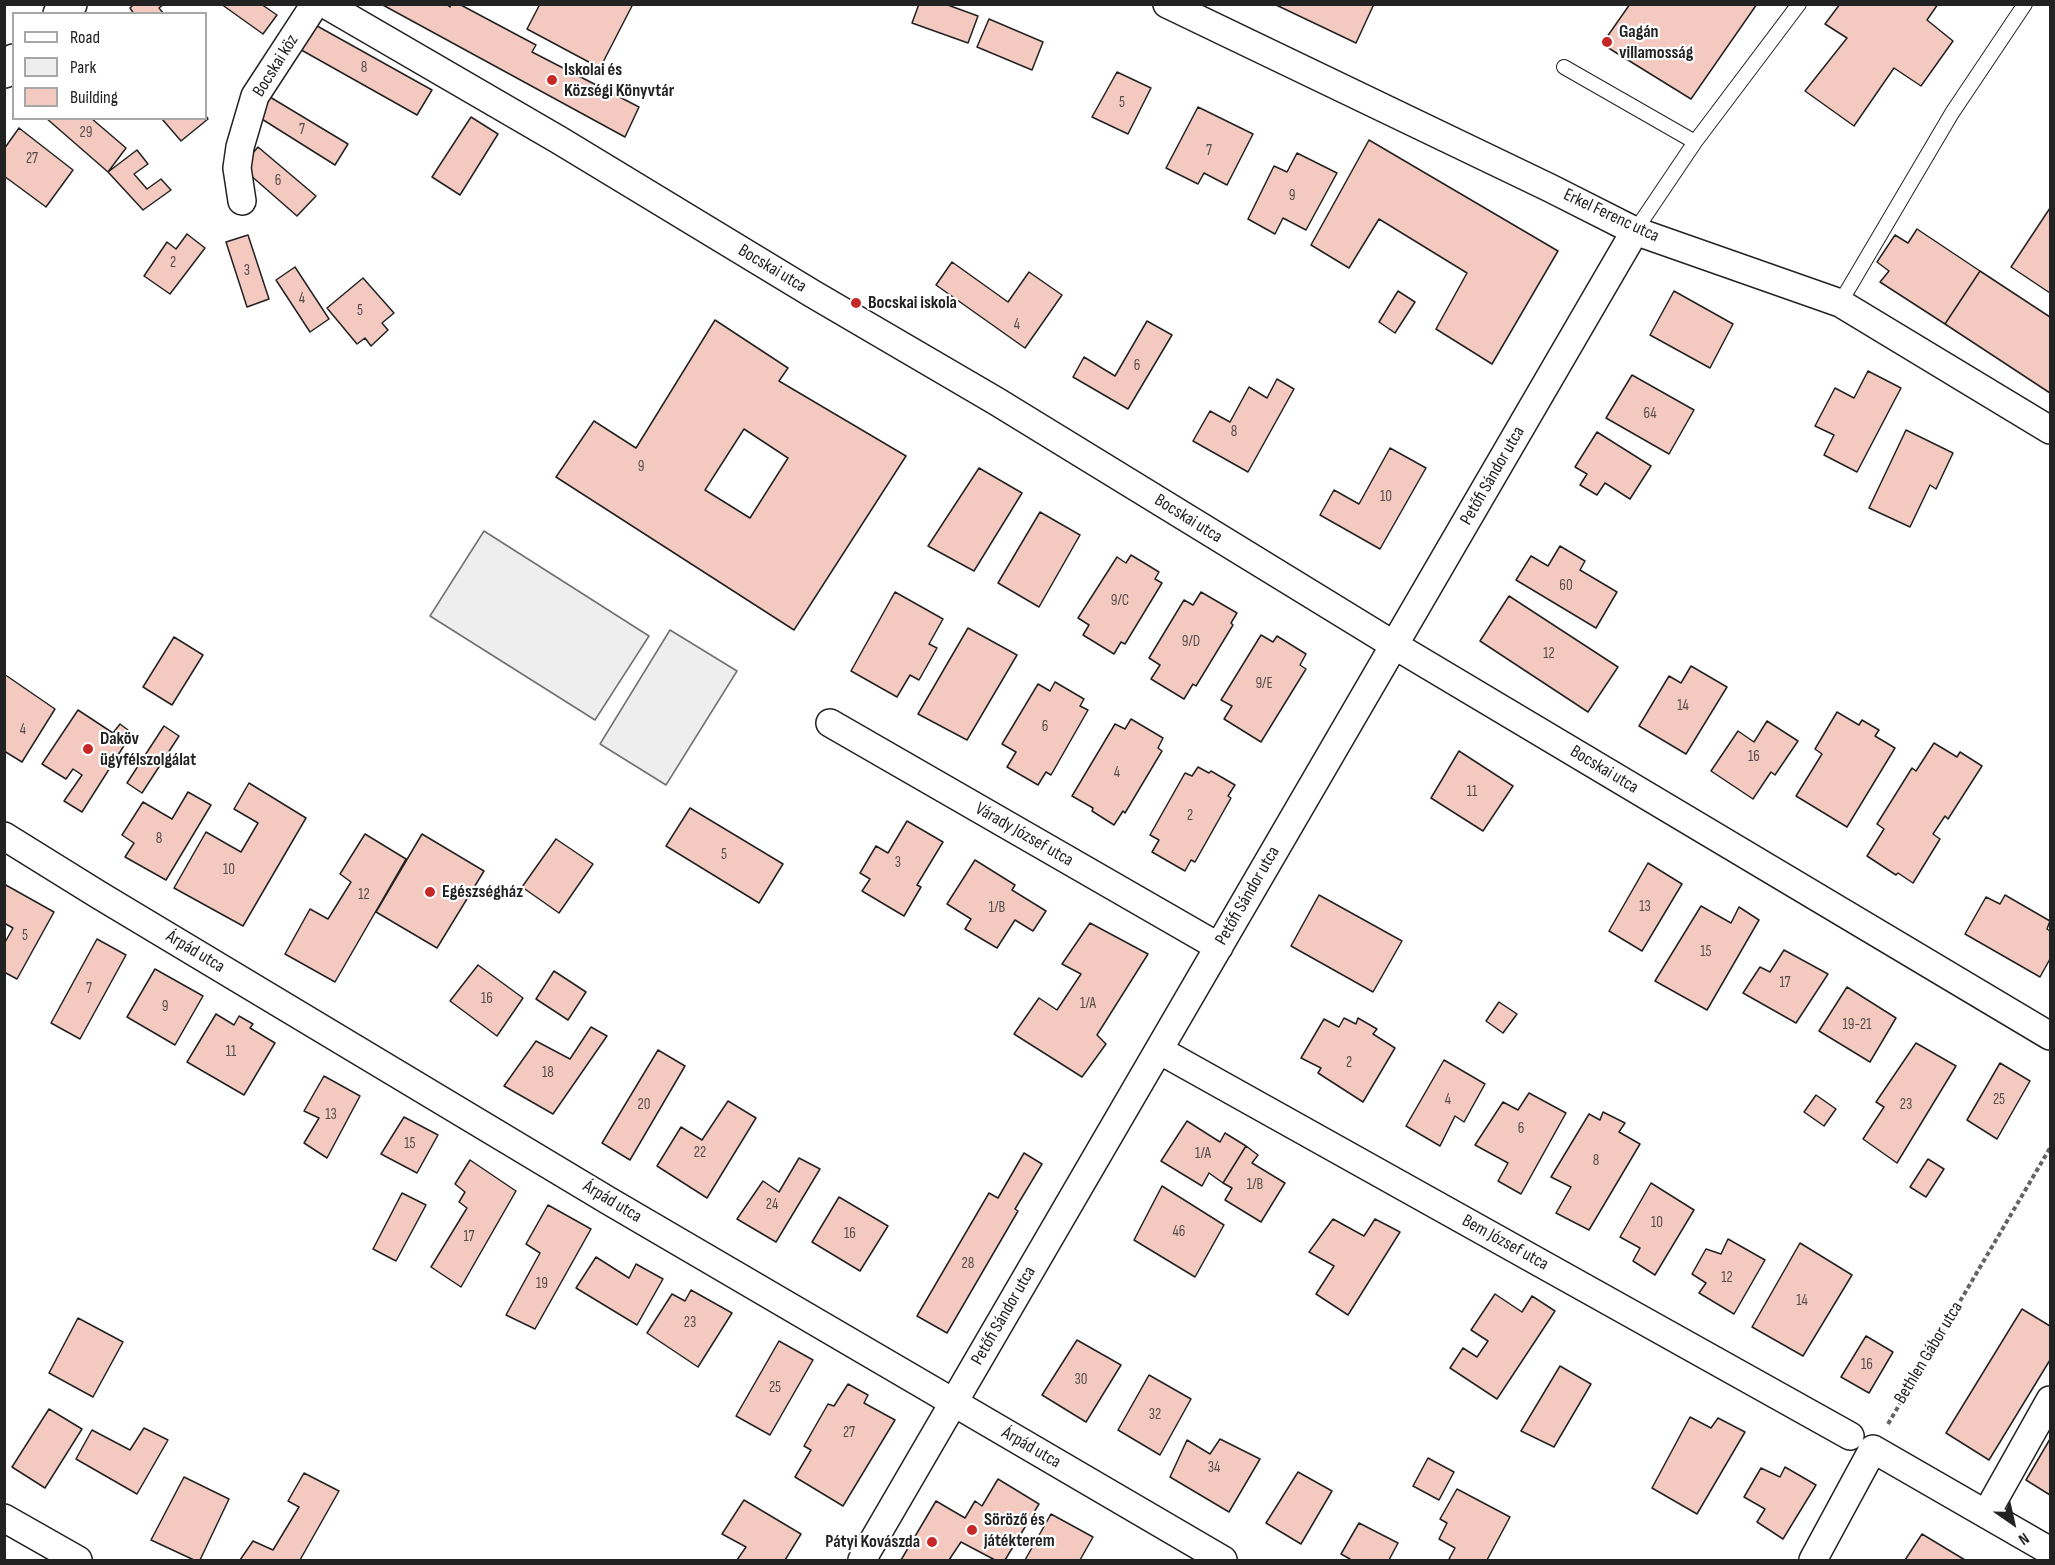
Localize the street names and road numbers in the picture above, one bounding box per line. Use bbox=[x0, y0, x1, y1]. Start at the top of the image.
street label: Bocskai köz bbox=[248, 31, 304, 101]
street label: Erkel Ferenc utca bbox=[1560, 184, 1662, 248]
street label: Bocskai utca bbox=[734, 240, 810, 298]
street label: Petőfi Sándor utca bbox=[1456, 423, 1530, 529]
street label: Bocskai utca bbox=[1150, 490, 1226, 548]
street label: Bocskai utca bbox=[1566, 741, 1642, 799]
street label: Várady József utca bbox=[971, 798, 1077, 872]
street label: Petőfi Sándor utca bbox=[1211, 843, 1285, 949]
street label: Árpád utca bbox=[162, 926, 228, 978]
street label: Árpád utca bbox=[579, 1176, 645, 1228]
street label: Bem József utca bbox=[1458, 1210, 1552, 1276]
street label: Petőfi Sándor utca bbox=[967, 1263, 1041, 1369]
street label: Bethlen Gábor utca bbox=[1890, 1298, 1968, 1408]
street label: Árpád utca bbox=[998, 1422, 1064, 1474]

